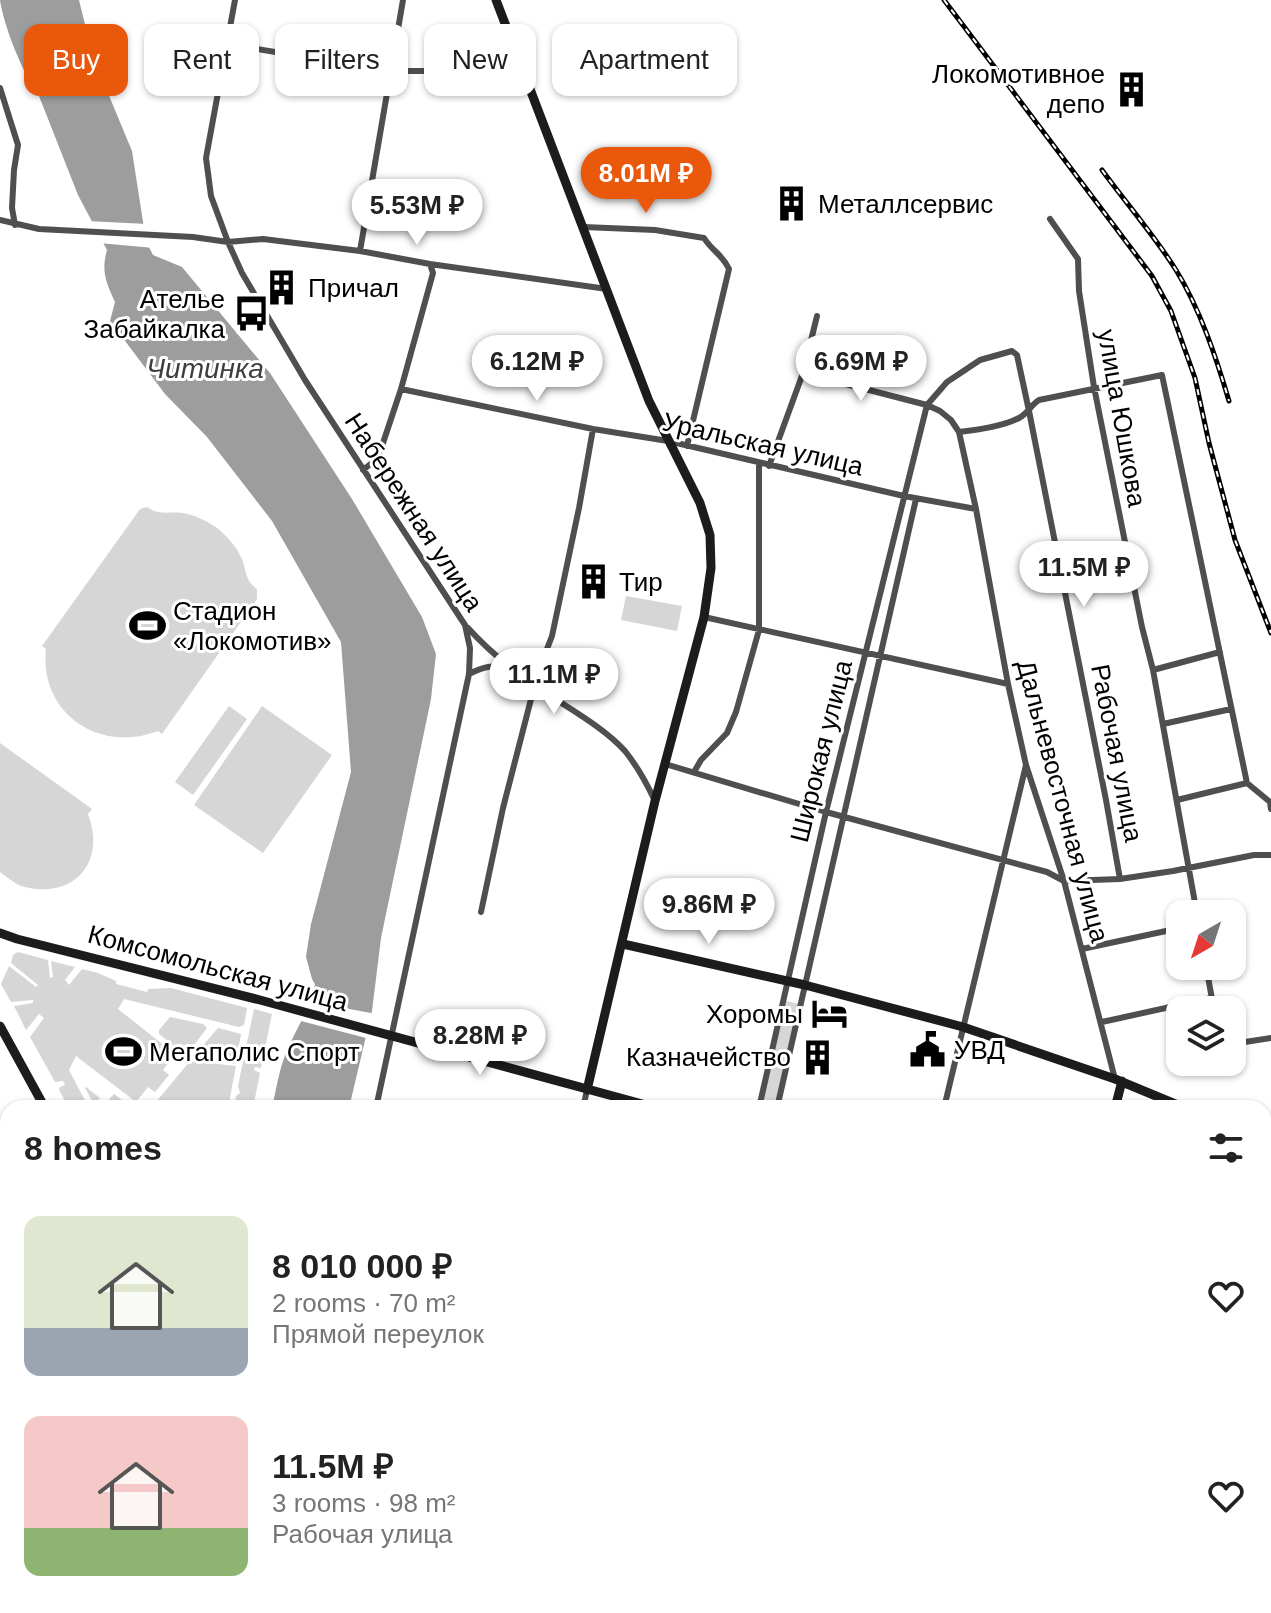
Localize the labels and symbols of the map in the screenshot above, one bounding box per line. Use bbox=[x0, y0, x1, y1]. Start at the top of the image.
place label: Локомотивное депо bbox=[932, 59, 1105, 119]
building icon: Локомотивное депо bbox=[1112, 70, 1150, 108]
pin: 8.01M ₽ bbox=[572, 147, 720, 215]
pin: 5.53M ₽ bbox=[343, 179, 491, 247]
building icon: Металлсервис bbox=[773, 185, 811, 223]
place label: Металлсервис bbox=[818, 189, 993, 219]
building icon: Причал bbox=[263, 269, 301, 307]
place label: Причал bbox=[308, 273, 399, 303]
place label: Ателье Забайкалка bbox=[84, 284, 226, 344]
bus stop icon: Ателье Забайкалка bbox=[232, 295, 270, 333]
street label: улица Юшкова bbox=[1092, 327, 1152, 510]
pin: 6.12M ₽ bbox=[463, 335, 611, 403]
pin: 6.69M ₽ bbox=[787, 335, 935, 403]
water label: Читинка bbox=[146, 353, 264, 384]
street label: Уральская улица bbox=[660, 406, 867, 482]
street label: Набережная улица bbox=[339, 407, 489, 617]
pin: 11.5M ₽ bbox=[1010, 541, 1158, 609]
building icon: Тир bbox=[574, 563, 612, 601]
place label: Тир bbox=[619, 567, 663, 597]
place label: Стадион «Локомотив» bbox=[173, 596, 332, 656]
sports icon: Стадион «Локомотив» bbox=[128, 607, 166, 645]
pin: 11.1M ₽ bbox=[480, 648, 628, 716]
street label: Широкая улица bbox=[784, 656, 858, 845]
street label: Дальневосточная улица bbox=[1011, 656, 1115, 946]
street label: Рабочая улица bbox=[1085, 662, 1149, 845]
pin: 9.86M ₽ bbox=[635, 878, 783, 946]
north arrow bbox=[1166, 900, 1246, 980]
street label: Комсомольская улица bbox=[85, 919, 352, 1017]
hotel icon: Хоромы bbox=[810, 995, 848, 1033]
place label: Хоромы bbox=[706, 999, 803, 1029]
pin: 8.28M ₽ bbox=[406, 1009, 554, 1077]
public building icon: УВД bbox=[909, 1031, 947, 1069]
sports icon: Мегаполис Спорт bbox=[104, 1033, 142, 1071]
place label: УВД bbox=[954, 1035, 1005, 1065]
place label: Мегаполис Спорт bbox=[149, 1037, 360, 1067]
building icon: Казначейство bbox=[798, 1038, 836, 1076]
place label: Казначейство bbox=[626, 1042, 791, 1072]

